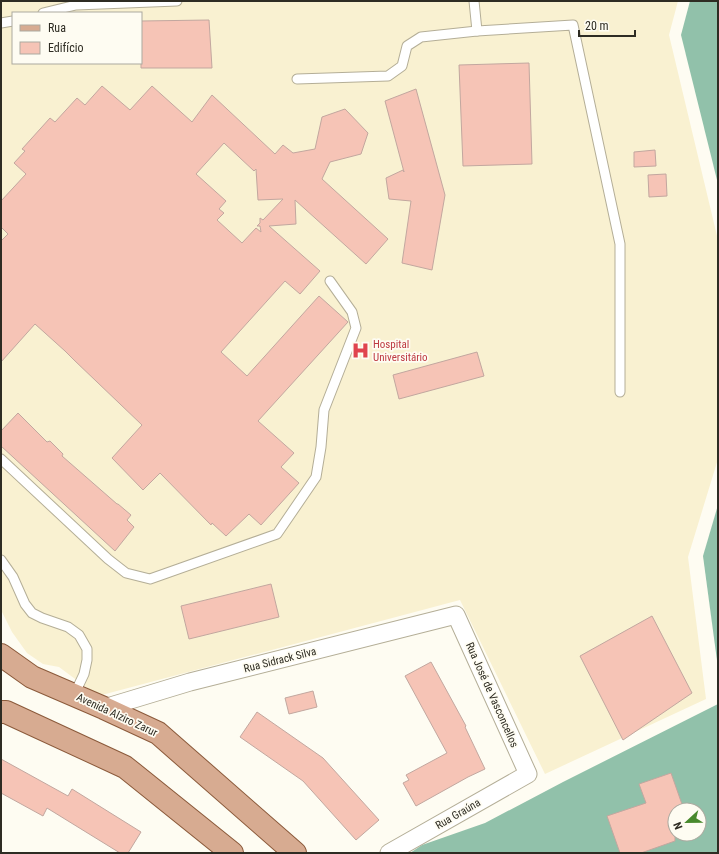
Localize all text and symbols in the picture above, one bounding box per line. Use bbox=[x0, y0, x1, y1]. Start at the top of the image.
legend bbox=[12, 12, 142, 64]
scale bar bbox=[579, 12, 635, 38]
text: 20 m bbox=[585, 19, 609, 33]
text: Rua bbox=[48, 21, 66, 35]
text: Edifício bbox=[48, 41, 84, 55]
place label: Hospital Universitário bbox=[373, 338, 428, 364]
hospital icon: Hospital Universitário bbox=[350, 340, 370, 360]
street label: Rua José de Vasconcellos bbox=[463, 640, 521, 750]
street label: Rua Sidrack Silva bbox=[242, 645, 318, 675]
street label: Avenida Alziro Zarur bbox=[75, 691, 160, 740]
street label: Rua Graúna bbox=[433, 796, 483, 832]
north arrow bbox=[667, 802, 707, 842]
text: N bbox=[671, 820, 685, 831]

